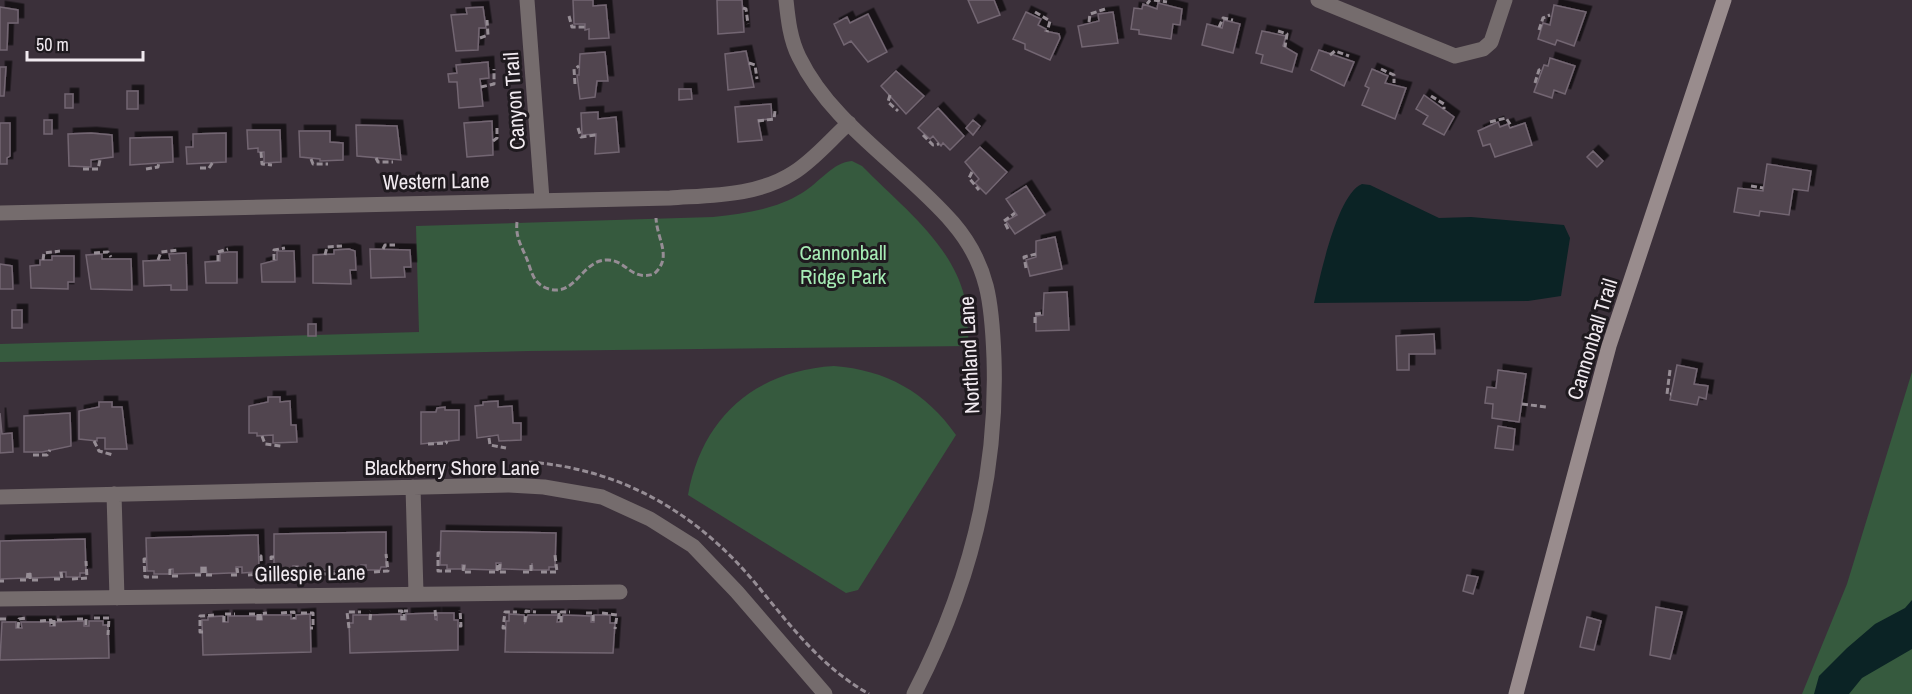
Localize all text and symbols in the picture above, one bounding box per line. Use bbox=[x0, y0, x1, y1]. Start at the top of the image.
scale bar bbox=[27, 24, 142, 62]
text: 50 m bbox=[36, 32, 69, 57]
street label: Canyon Trail bbox=[496, 51, 532, 151]
street label: Western Lane bbox=[382, 166, 490, 196]
park label: Cannonball Ridge Park bbox=[799, 238, 887, 291]
street label: Cannonball Trail bbox=[1560, 275, 1624, 403]
street label: Northland Lane bbox=[951, 295, 987, 415]
street label: Blackberry Shore Lane bbox=[364, 453, 540, 482]
street label: Gillespie Lane bbox=[254, 558, 366, 588]

